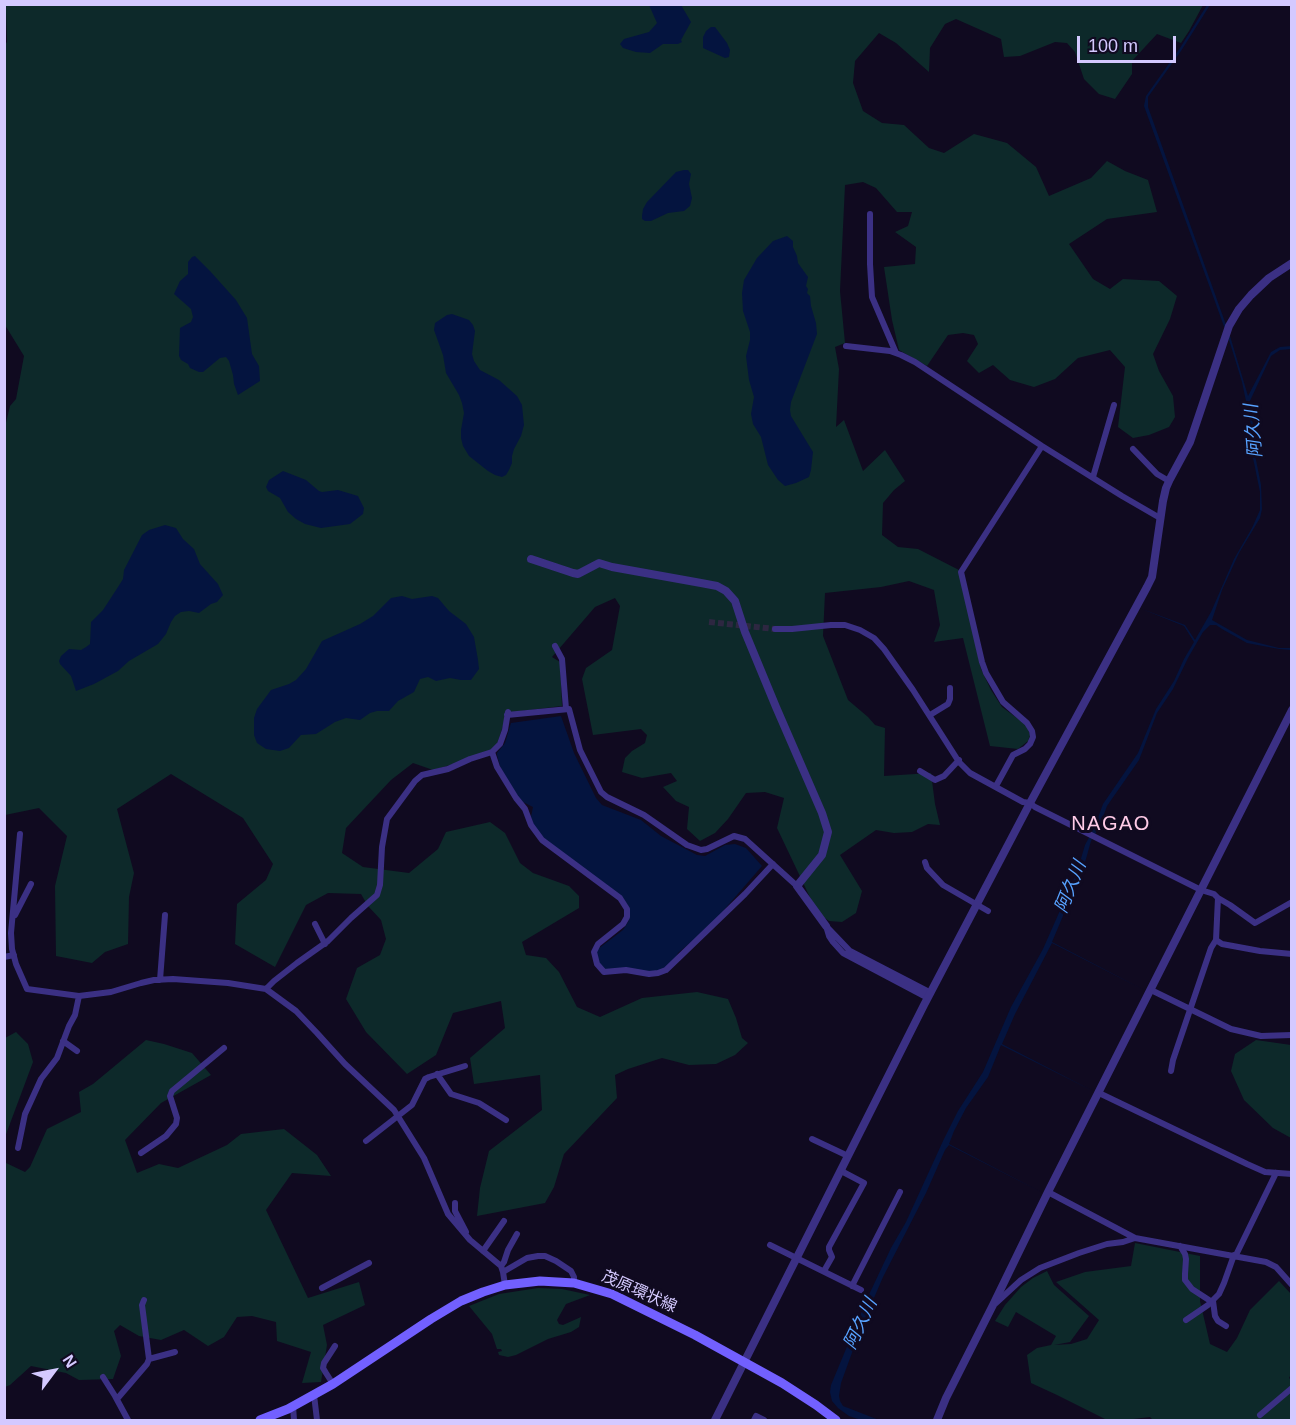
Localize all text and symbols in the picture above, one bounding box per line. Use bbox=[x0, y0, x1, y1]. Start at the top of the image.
scale bar bbox=[1080, 24, 1179, 62]
text: 100 m bbox=[1088, 36, 1138, 56]
water label: 阿久川 bbox=[1241, 403, 1267, 459]
district label: NAGAO bbox=[1071, 812, 1151, 836]
water label: 阿久川 bbox=[1051, 858, 1091, 916]
street label: 茂原環状線 bbox=[599, 1267, 679, 1317]
water label: 阿久川 bbox=[840, 1295, 882, 1353]
north arrow bbox=[24, 1341, 84, 1401]
text: N bbox=[59, 1352, 80, 1371]

